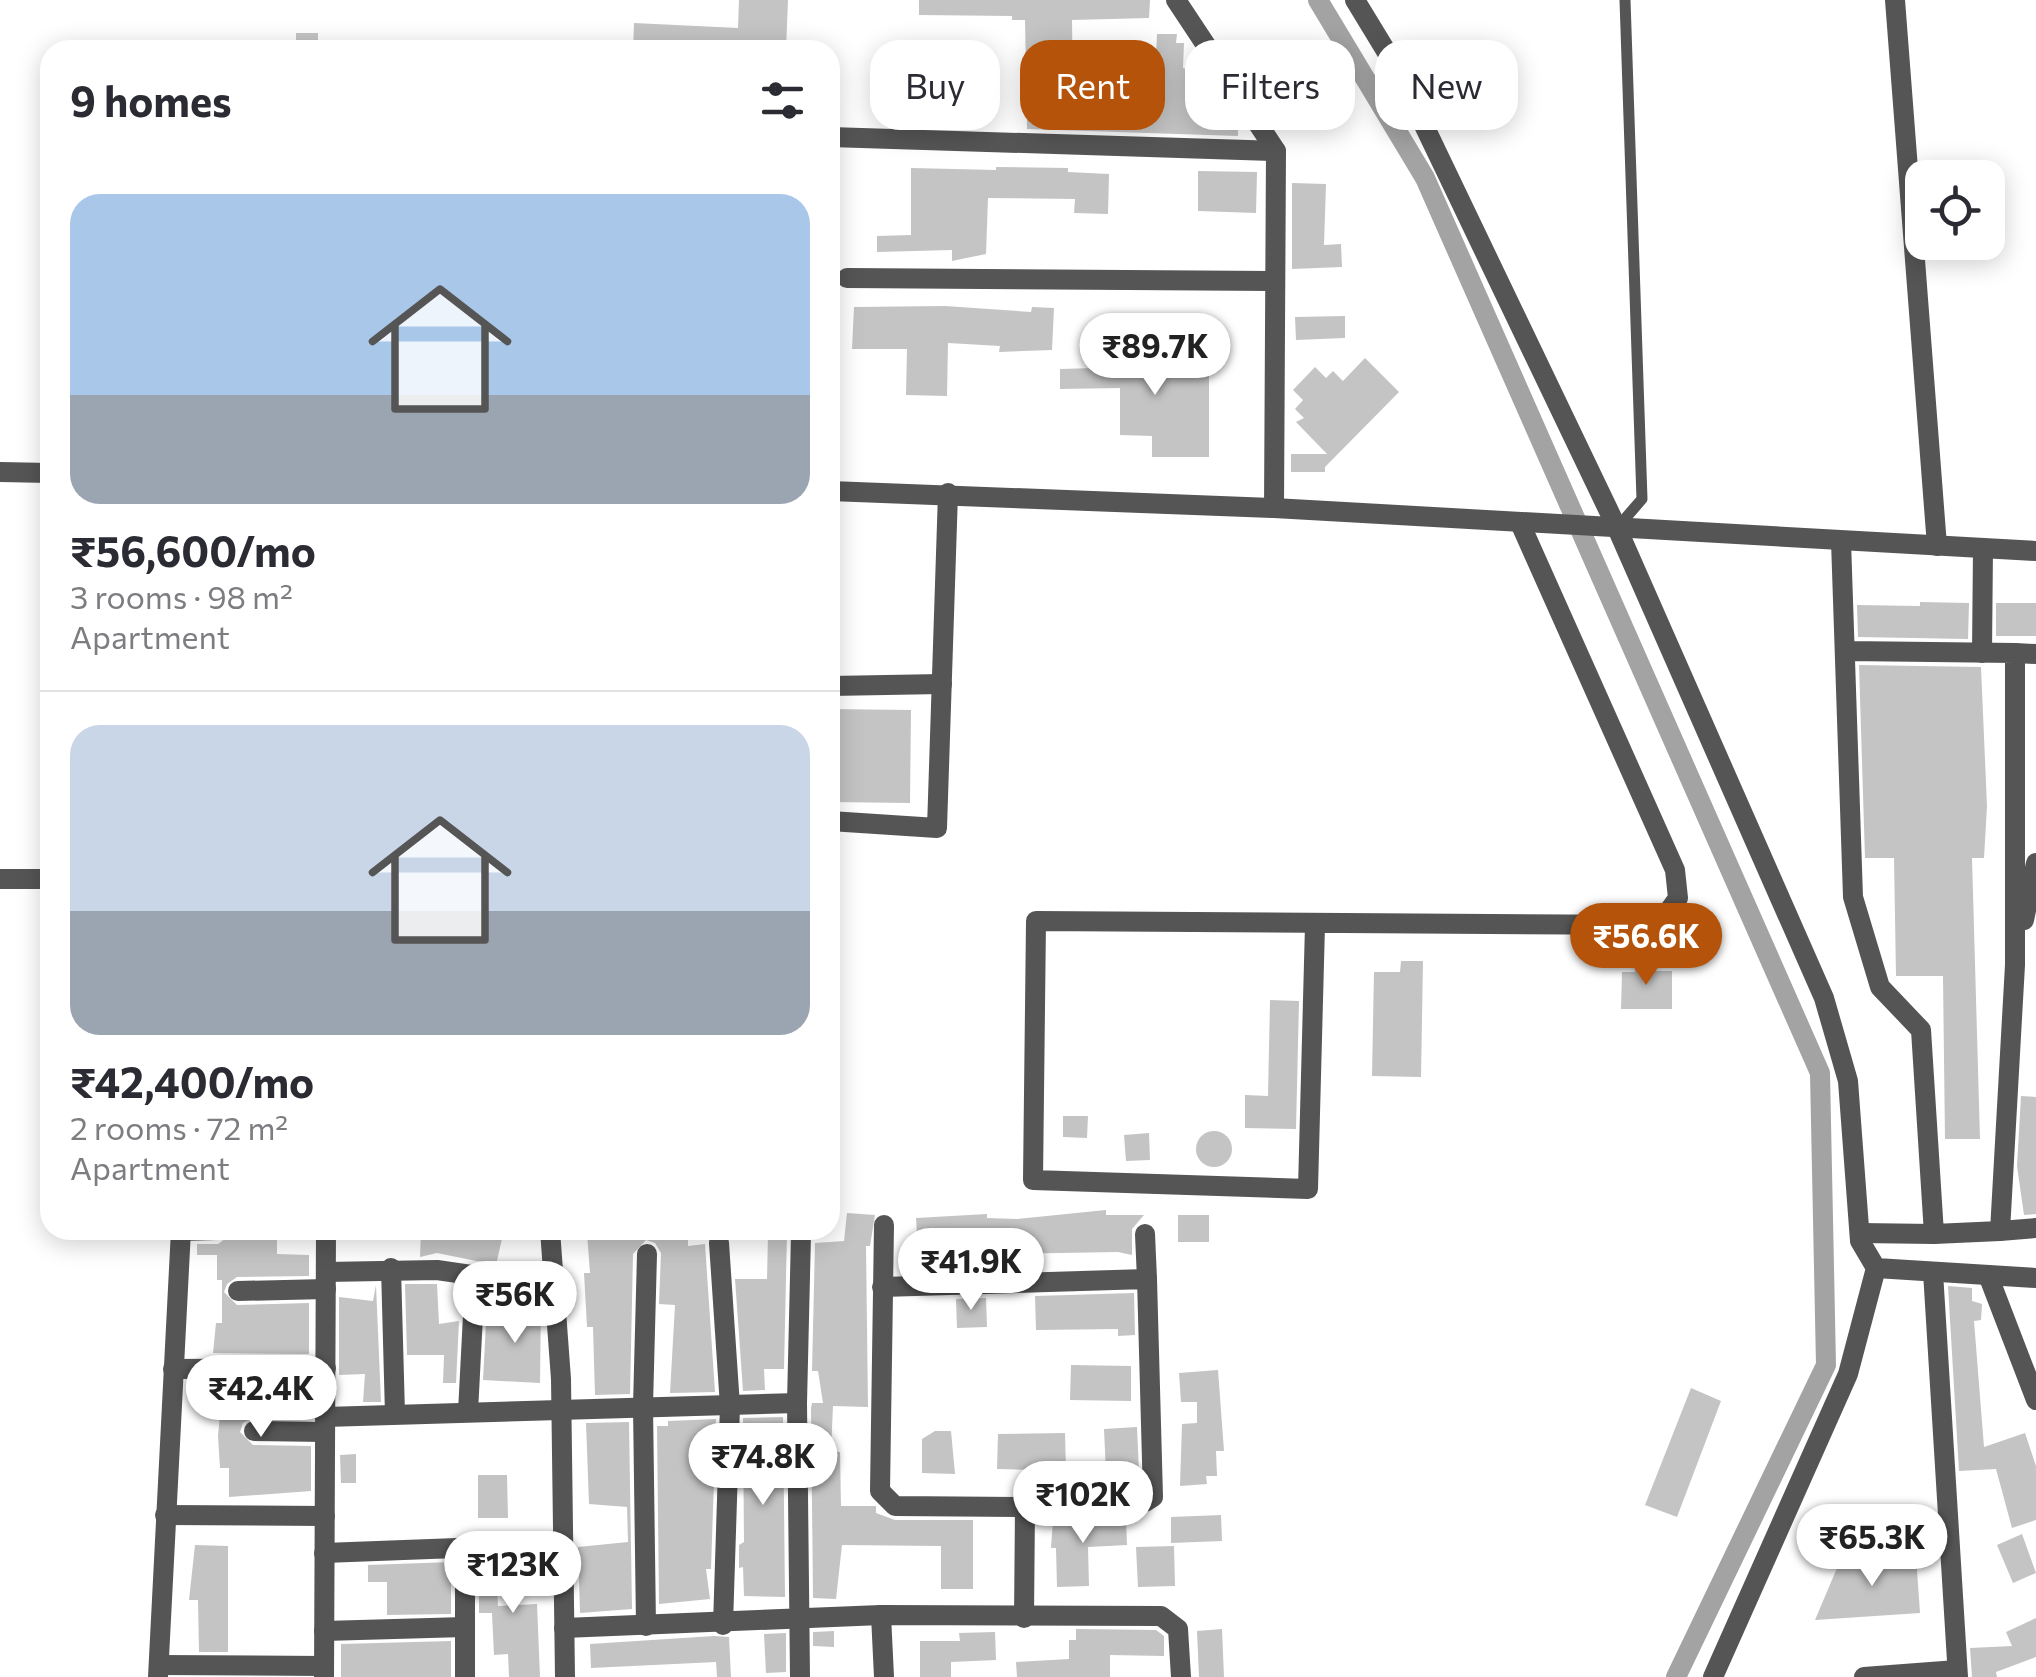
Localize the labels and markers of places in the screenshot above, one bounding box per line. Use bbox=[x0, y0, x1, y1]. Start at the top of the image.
pin: ₹89.7K bbox=[1074, 313, 1236, 398]
pin: ₹56.6K bbox=[1565, 903, 1727, 988]
pin: ₹41.9K bbox=[890, 1228, 1052, 1313]
pin: ₹56K bbox=[456, 1261, 574, 1346]
pin: ₹42.4K bbox=[180, 1355, 342, 1440]
pin: ₹74.8K bbox=[682, 1423, 844, 1508]
pin: ₹102K bbox=[1013, 1461, 1153, 1546]
pin: ₹65.3K bbox=[1791, 1504, 1953, 1589]
pin: ₹123K bbox=[443, 1531, 583, 1616]

